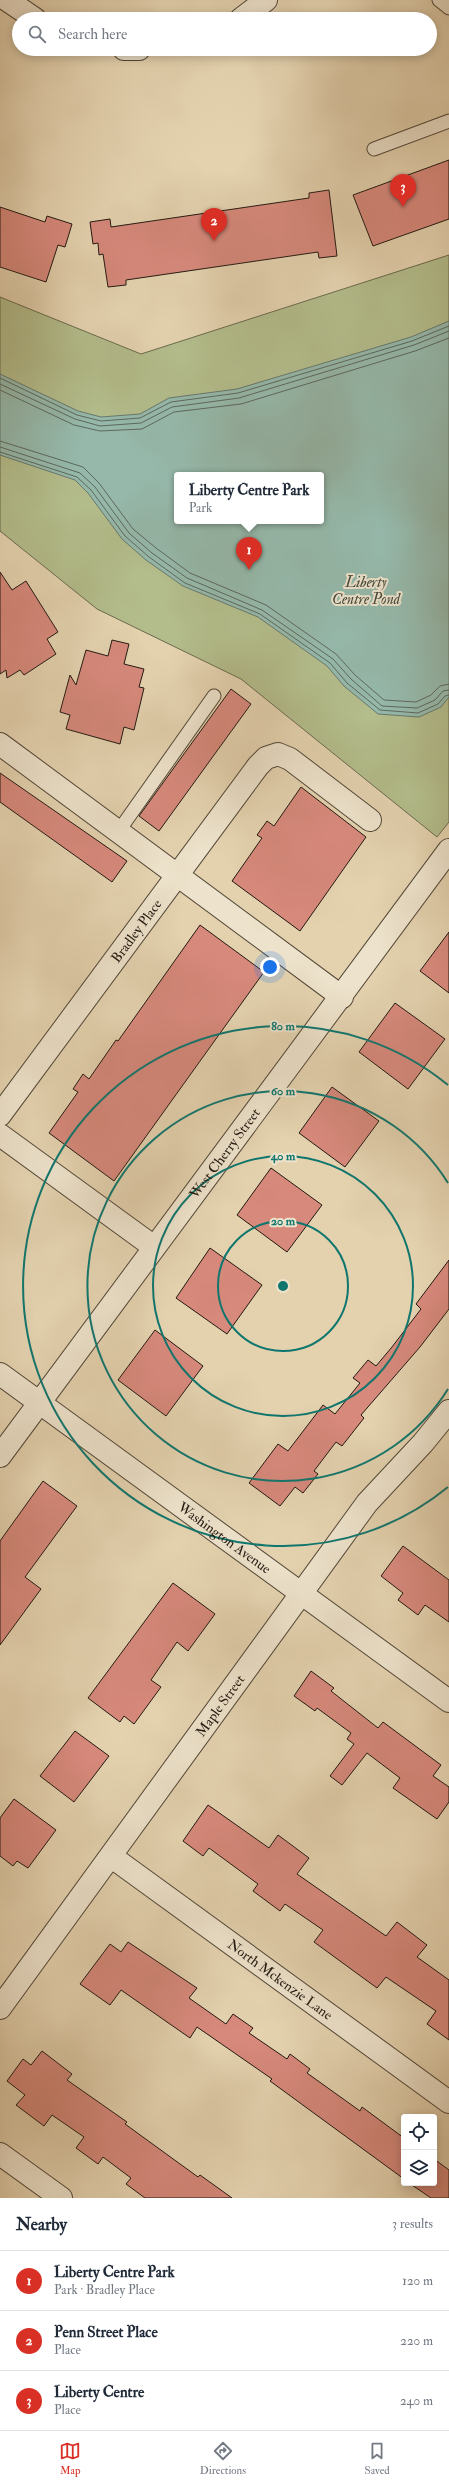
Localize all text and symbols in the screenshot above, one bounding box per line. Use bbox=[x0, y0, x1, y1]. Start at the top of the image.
search box bbox=[12, 12, 437, 56]
icon: search bbox=[26, 23, 48, 45]
text: Search here bbox=[58, 25, 127, 44]
pin: 3 bbox=[390, 174, 416, 207]
pin: 2 bbox=[201, 208, 227, 241]
popup bbox=[174, 472, 324, 524]
text: Liberty Centre Park bbox=[189, 481, 309, 500]
text: Park bbox=[189, 500, 212, 516]
pin: 1 bbox=[236, 537, 262, 570]
water label: Liberty Centre Pond bbox=[332, 573, 402, 609]
street label: Bradley Place bbox=[108, 896, 166, 966]
your location bbox=[260, 957, 280, 977]
text: 80 m bbox=[271, 1019, 295, 1034]
text: 60 m bbox=[271, 1084, 296, 1099]
street label: West Cherry Street bbox=[185, 1105, 264, 1203]
text: 40 m bbox=[270, 1149, 296, 1164]
text: 20 m bbox=[271, 1214, 296, 1229]
centre of rings bbox=[276, 1279, 290, 1293]
street label: Washington Avenue bbox=[174, 1498, 274, 1578]
street label: Maple Street bbox=[192, 1671, 249, 1740]
street label: North Mckenzie Lane bbox=[224, 1936, 336, 2024]
map controls bbox=[401, 2114, 437, 2186]
button: locate bbox=[401, 2114, 437, 2150]
button: layers bbox=[401, 2150, 437, 2186]
text: Nearby bbox=[16, 2214, 67, 2235]
text: 3 results bbox=[392, 2216, 433, 2232]
text: Liberty Centre Park bbox=[54, 2263, 175, 2282]
text: 1 bbox=[27, 2273, 31, 2289]
text: 120 m bbox=[402, 2273, 433, 2289]
text: Park · Bradley Place bbox=[54, 2282, 155, 2298]
text: Penn Street Place bbox=[54, 2323, 158, 2342]
text: 2 bbox=[26, 2333, 32, 2349]
text: 220 m bbox=[400, 2333, 433, 2349]
text: Place bbox=[54, 2342, 81, 2358]
text: Liberty Centre bbox=[54, 2383, 144, 2402]
text: 3 bbox=[27, 2393, 32, 2409]
text: 240 m bbox=[400, 2393, 433, 2409]
text: Place bbox=[54, 2402, 81, 2418]
tab: Map bbox=[59, 2440, 81, 2477]
tab: Directions bbox=[200, 2440, 246, 2477]
tab: Saved bbox=[365, 2440, 390, 2477]

